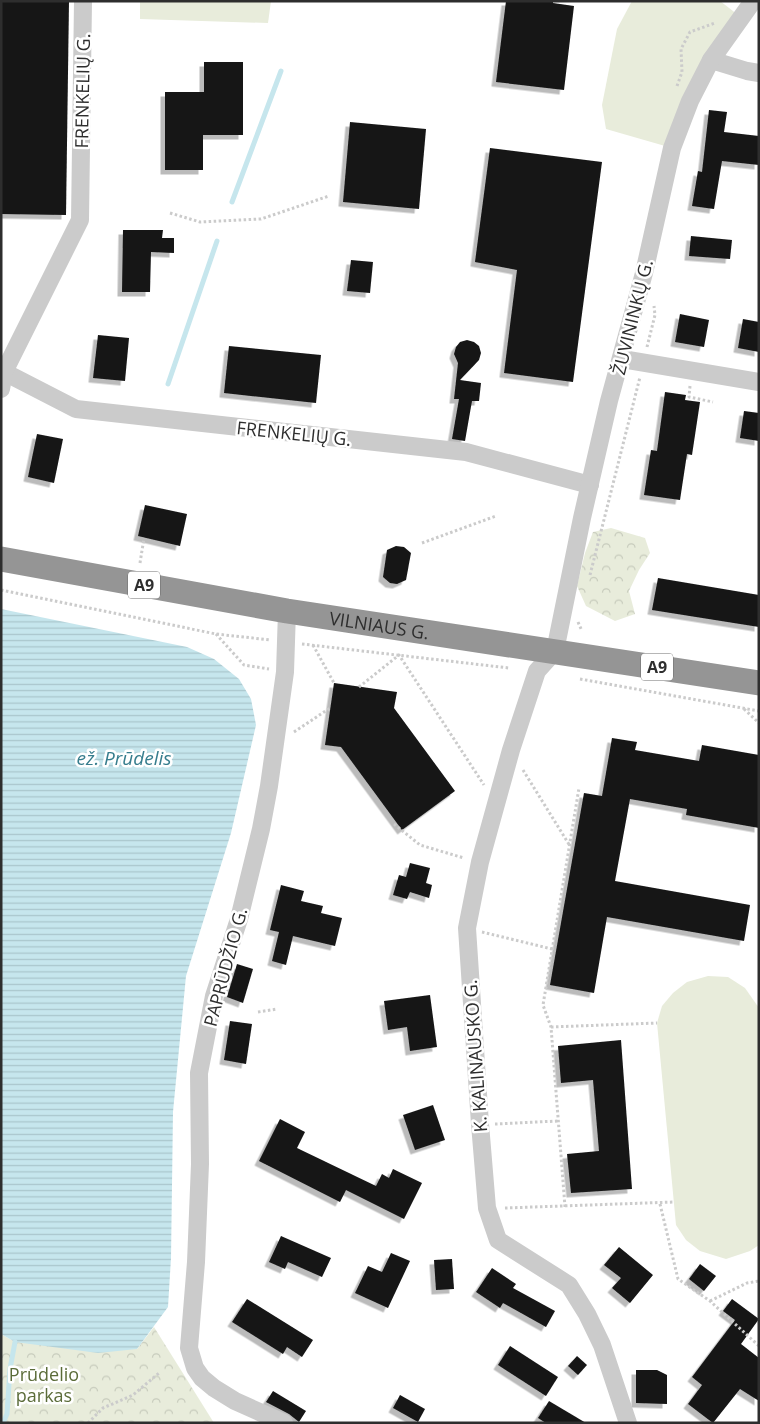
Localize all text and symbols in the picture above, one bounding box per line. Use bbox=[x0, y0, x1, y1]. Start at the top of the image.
street label: FRENKELIŲ G. bbox=[69, 33, 95, 149]
street label: ŽUVININKŲ G. bbox=[606, 257, 658, 377]
street label: FRENKELIŲ G. bbox=[236, 415, 352, 451]
road number: A9 bbox=[128, 572, 160, 598]
street label: VILNIAUS G. bbox=[328, 606, 431, 645]
road number: A9 bbox=[641, 654, 673, 680]
water label: ež. Prūdelis bbox=[76, 745, 172, 771]
street label: PAPRŪDŽIO G. bbox=[198, 905, 252, 1029]
street label: K. KALINAUSKO G. bbox=[458, 979, 492, 1133]
park label: Prūdelio parkas bbox=[9, 1362, 79, 1407]

